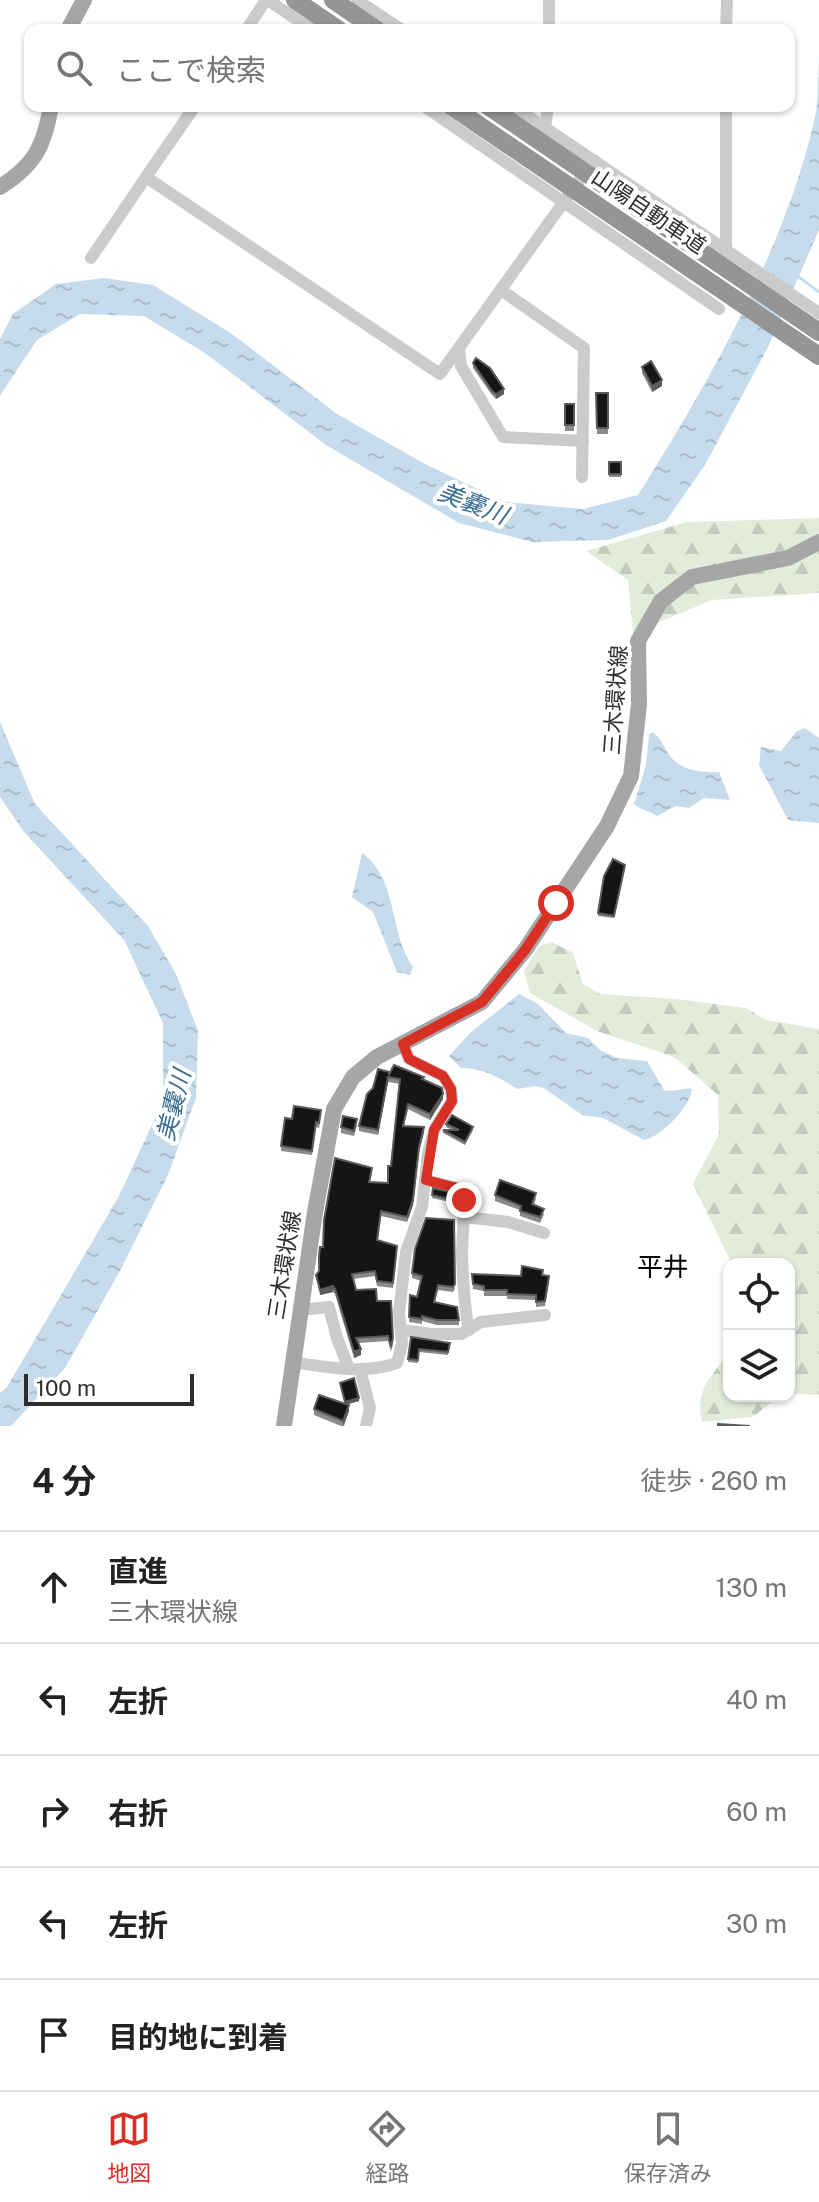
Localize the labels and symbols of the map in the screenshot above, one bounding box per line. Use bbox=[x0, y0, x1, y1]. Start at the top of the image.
street label: 山陽自動車道 bbox=[587, 163, 711, 259]
water label: 美嚢川 bbox=[434, 477, 514, 530]
street label: 三木環状線 bbox=[598, 644, 632, 756]
route start bbox=[538, 885, 574, 921]
water label: 美嚢川 bbox=[151, 1064, 196, 1143]
route end bbox=[446, 1182, 482, 1218]
street label: 三木環状線 bbox=[263, 1209, 305, 1321]
district label: 平井 bbox=[637, 1251, 689, 1282]
scale bar bbox=[24, 1370, 194, 1406]

